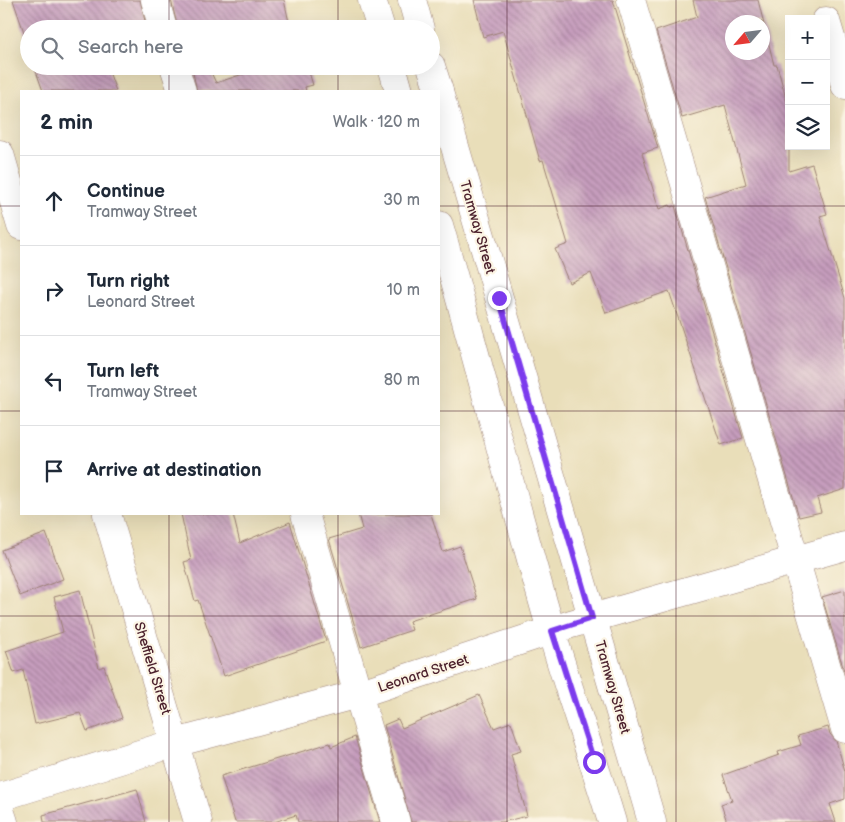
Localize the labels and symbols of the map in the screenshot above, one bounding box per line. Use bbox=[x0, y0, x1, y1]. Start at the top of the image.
north arrow bbox=[725, 15, 770, 60]
street label: Tramway Street bbox=[456, 178, 499, 277]
route end bbox=[488, 287, 511, 310]
street label: Sheffield Street bbox=[130, 620, 175, 717]
street label: Tramway Street bbox=[591, 638, 634, 737]
street label: Leonard Street bbox=[376, 651, 471, 696]
route start bbox=[583, 751, 606, 774]

